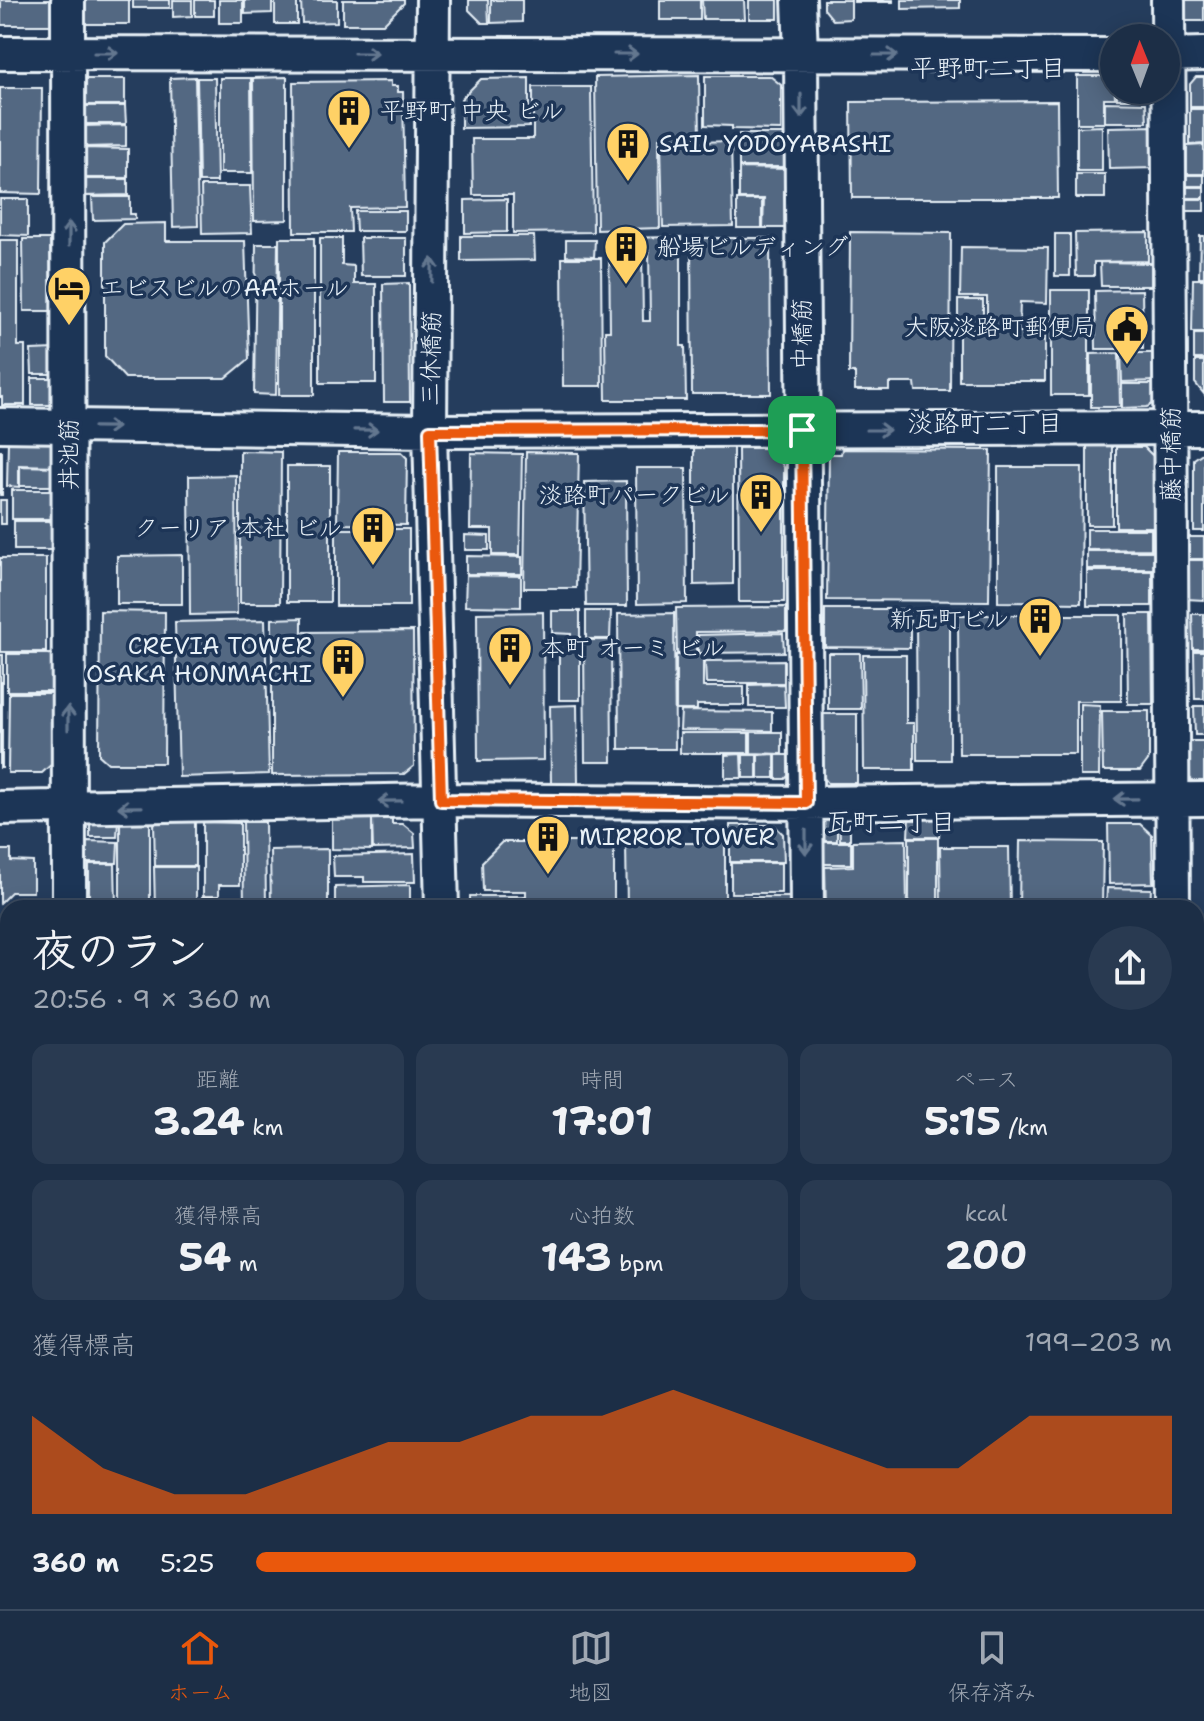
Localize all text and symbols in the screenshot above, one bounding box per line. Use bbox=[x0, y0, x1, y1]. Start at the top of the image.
north arrow bbox=[1100, 24, 1180, 104]
map controls bbox=[1100, 24, 1180, 104]
one-way arrow bbox=[92, 45, 119, 61]
one-way arrow bbox=[352, 46, 379, 61]
one-way arrow bbox=[612, 46, 639, 61]
one-way arrow bbox=[872, 47, 899, 62]
district label: 平野町二丁目 bbox=[910, 50, 1066, 85]
building icon: 平野町 中央 ビル bbox=[325, 87, 373, 150]
one-way arrow bbox=[793, 92, 809, 119]
place label: 平野町 中央 ビル bbox=[380, 95, 564, 127]
building icon: SAIL YODOYABASHI bbox=[604, 120, 652, 183]
place label: SAIL YODOYABASHI bbox=[659, 128, 891, 160]
one-way arrow bbox=[61, 221, 77, 248]
building icon: 船場ビルディング bbox=[602, 223, 650, 286]
place label: 船場ビルディング bbox=[657, 231, 849, 263]
one-way arrow bbox=[424, 257, 440, 284]
hotel icon: エビスビルのAAホール bbox=[45, 264, 93, 327]
place label: エビスビルのAAホール bbox=[100, 272, 349, 304]
street label: 中橋筋 bbox=[786, 298, 818, 370]
public building icon: 大阪淡路町郵便局 bbox=[1103, 303, 1151, 366]
street label: 三休橋筋 bbox=[414, 310, 448, 406]
place label: 大阪淡路町郵便局 bbox=[904, 311, 1096, 343]
pin bbox=[768, 396, 836, 464]
district label: 淡路町二丁目 bbox=[907, 405, 1063, 440]
street label: 藤中橋筋 bbox=[1155, 406, 1187, 502]
icon: arrive bbox=[780, 408, 824, 452]
street label: 丼池筋 bbox=[53, 418, 85, 490]
one-way arrow bbox=[92, 419, 119, 435]
one-way arrow bbox=[864, 422, 891, 438]
one-way arrow bbox=[352, 423, 379, 438]
building icon: 淡路町パークビル bbox=[737, 471, 785, 534]
place label: 淡路町パークビル bbox=[538, 479, 730, 511]
building icon: クーリア 本社 ビル bbox=[349, 504, 397, 567]
place label: クーリア 本社 ビル bbox=[134, 512, 342, 544]
building icon: 新瓦町ビル bbox=[1016, 595, 1064, 658]
place label: 新瓦町ビル bbox=[889, 603, 1009, 635]
building icon: 本町 オーミ ビル bbox=[486, 624, 534, 687]
place label: CREVIA TOWER OSAKA HONMACHI bbox=[86, 630, 312, 690]
place label: 本町 オーミ ビル bbox=[541, 632, 725, 664]
building icon: CREVIA TOWER OSAKA HONMACHI bbox=[319, 636, 367, 699]
one-way arrow bbox=[60, 705, 76, 732]
one-way arrow bbox=[1113, 792, 1140, 807]
one-way arrow bbox=[377, 793, 404, 809]
one-way arrow bbox=[117, 800, 144, 815]
district label: 瓦町二丁目 bbox=[826, 804, 956, 839]
building icon: MIRROR TOWER bbox=[524, 813, 572, 876]
place label: MIRROR TOWER bbox=[579, 821, 775, 853]
one-way arrow bbox=[798, 828, 814, 855]
text: 夜のラン bbox=[32, 921, 208, 980]
button: share bbox=[1088, 926, 1172, 1010]
text: 20:56 · 9 × 360 m bbox=[32, 981, 271, 1016]
text: 距離 bbox=[196, 1065, 240, 1094]
text: 時間 bbox=[580, 1065, 624, 1094]
text: ペース bbox=[954, 1065, 1018, 1094]
text: 3.24 bbox=[153, 1094, 245, 1148]
text: 17:01 bbox=[551, 1094, 653, 1148]
text: 5:15 bbox=[924, 1094, 1001, 1148]
text: km bbox=[245, 1113, 283, 1142]
text: /km bbox=[1001, 1113, 1048, 1142]
text: kcal bbox=[965, 1199, 1007, 1228]
text: 獲得標高 bbox=[174, 1201, 262, 1230]
text: 心拍数 bbox=[569, 1201, 635, 1230]
text: 200 bbox=[944, 1228, 1028, 1282]
text: 54 bbox=[178, 1230, 231, 1284]
text: 143 bbox=[540, 1230, 612, 1284]
text: m bbox=[231, 1249, 258, 1278]
text: bpm bbox=[612, 1249, 664, 1278]
text: 199–203 m bbox=[1025, 1324, 1172, 1359]
text: 獲得標高 bbox=[32, 1327, 136, 1362]
text: 360 m bbox=[32, 1545, 119, 1580]
text: 5:25 bbox=[160, 1545, 214, 1580]
tab: ホーム bbox=[168, 1626, 233, 1707]
tab: 地図 bbox=[569, 1626, 613, 1707]
tab: 保存済み bbox=[948, 1626, 1036, 1707]

